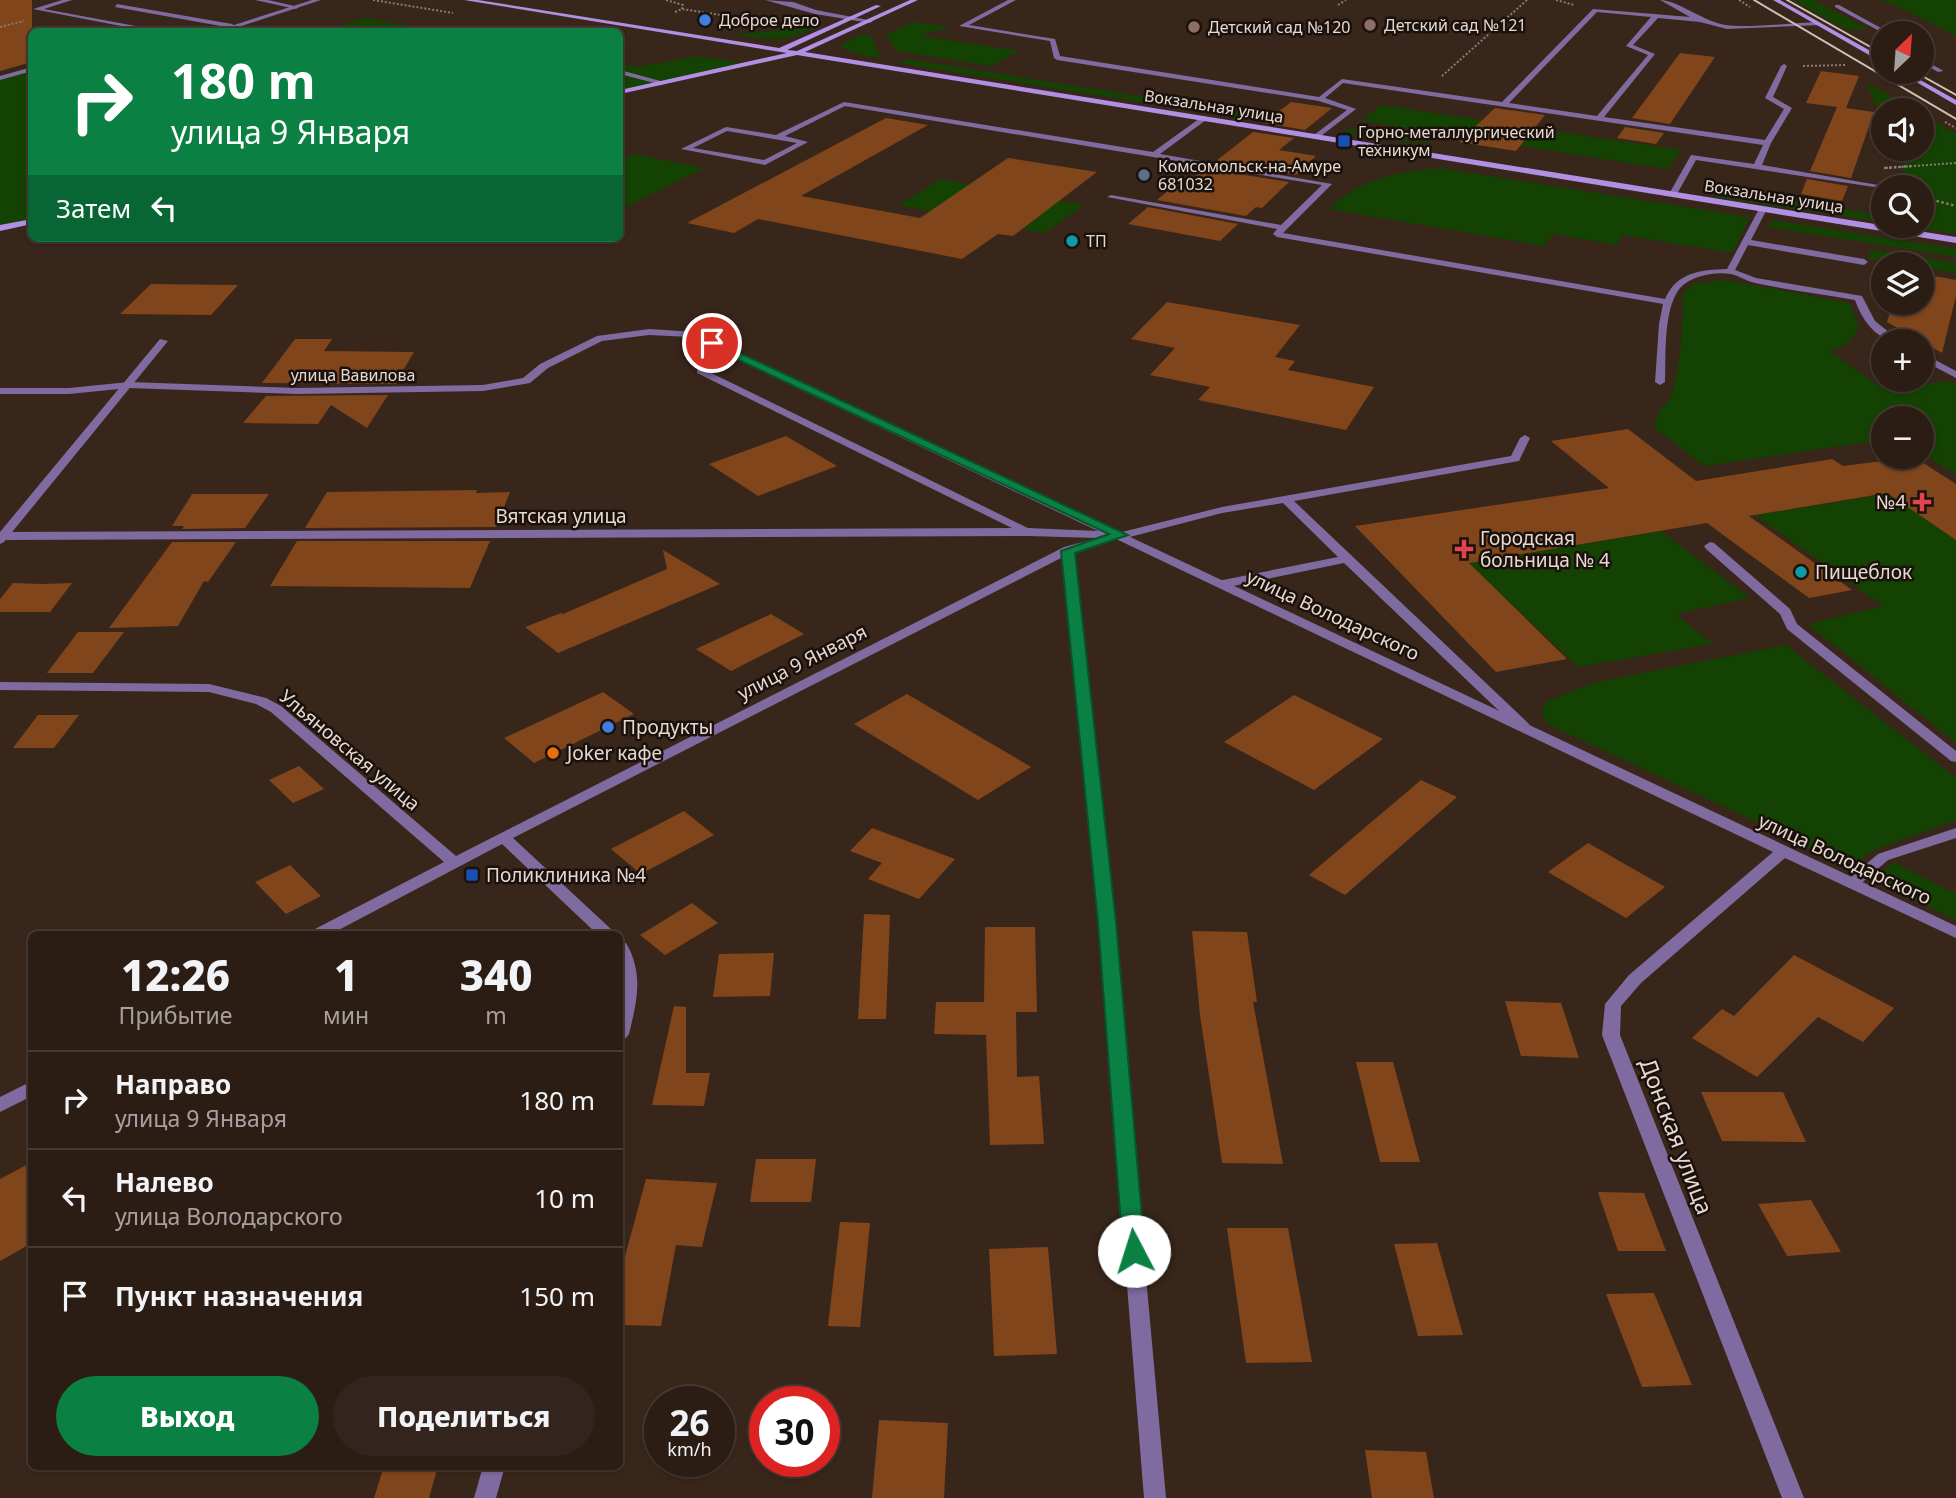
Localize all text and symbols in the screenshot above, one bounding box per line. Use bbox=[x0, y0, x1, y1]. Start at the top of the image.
place label: Доброе дело bbox=[719, 9, 819, 31]
marker: Доброе дело bbox=[697, 12, 713, 28]
place label: Детский сад №121 bbox=[1384, 14, 1526, 36]
place label: Детский сад №120 bbox=[1208, 16, 1350, 38]
marker: Детский сад №121 bbox=[1362, 17, 1378, 33]
marker: Детский сад №120 bbox=[1186, 19, 1202, 35]
north arrow bbox=[1871, 21, 1934, 84]
map controls bbox=[1871, 21, 1934, 469]
text: 180 m bbox=[171, 47, 316, 113]
icon: right bbox=[56, 56, 147, 147]
street label: Вокзальная улица bbox=[1143, 84, 1285, 128]
button: sound bbox=[1871, 98, 1934, 161]
text: улица 9 Января bbox=[171, 110, 410, 153]
place label: Горно-металлургический техникум bbox=[1358, 121, 1555, 161]
marker: Горно-металлургический техникум bbox=[1336, 133, 1352, 149]
place label: Комсомольск-на-Амуре 681032 bbox=[1158, 155, 1341, 195]
marker: Комсомольск-на-Амуре 681032 bbox=[1136, 167, 1152, 183]
street label: Вокзальная улица bbox=[1703, 174, 1845, 218]
button: search bbox=[1871, 175, 1934, 238]
icon: left bbox=[145, 189, 183, 227]
text: Затем bbox=[56, 190, 131, 226]
place label: ТП bbox=[1086, 230, 1107, 252]
marker: ТП bbox=[1064, 233, 1080, 249]
button: layers bbox=[1871, 252, 1934, 315]
pin bbox=[682, 313, 742, 373]
icon: arrive bbox=[693, 324, 731, 362]
button: + bbox=[1871, 329, 1934, 392]
street label: улица Вавилова bbox=[291, 364, 415, 386]
button: − bbox=[1871, 406, 1934, 469]
place label: №4 bbox=[1876, 489, 1906, 515]
marker: №4 bbox=[1912, 492, 1932, 512]
street label: Вятская улица bbox=[495, 503, 627, 529]
place label: Городская больница № 4 bbox=[1480, 525, 1610, 573]
marker: Городская больница № 4 bbox=[1454, 539, 1474, 559]
place label: Пищеблок bbox=[1815, 559, 1912, 585]
street label: улица Володарского bbox=[1242, 563, 1424, 667]
marker: Пищеблок bbox=[1793, 564, 1809, 580]
street label: улица 9 Января bbox=[733, 618, 871, 706]
street label: Ульяновская улица bbox=[274, 684, 426, 816]
place label: Продукты bbox=[622, 714, 713, 740]
marker: Продукты bbox=[600, 719, 616, 735]
place label: Joker кафе bbox=[565, 740, 662, 766]
marker: Joker кафе bbox=[545, 745, 561, 761]
street label: улица Володарского bbox=[1754, 807, 1936, 911]
place label: Поликлиника №4 bbox=[486, 862, 646, 888]
marker: Поликлиника №4 bbox=[464, 867, 480, 883]
text: 12:26 bbox=[121, 946, 230, 1003]
text: 1 bbox=[334, 946, 358, 1003]
text: 340 bbox=[460, 946, 532, 1003]
text: Прибытие bbox=[119, 999, 233, 1031]
text: мин bbox=[323, 999, 369, 1031]
text: m bbox=[485, 999, 507, 1031]
street label: Донская улица bbox=[1633, 1053, 1721, 1219]
text: Направо bbox=[115, 1066, 231, 1102]
icon: right bbox=[56, 1081, 94, 1119]
text: 180 m bbox=[519, 1082, 595, 1118]
text: улица 9 Января bbox=[115, 1102, 287, 1134]
text: Налево bbox=[115, 1164, 214, 1200]
icon: left bbox=[56, 1179, 94, 1217]
text: 10 m bbox=[534, 1180, 595, 1216]
text: улица Володарского bbox=[115, 1200, 343, 1232]
position arrow bbox=[1097, 1214, 1171, 1288]
icon: arrive bbox=[56, 1277, 94, 1315]
text: Пункт назначения bbox=[115, 1278, 363, 1314]
text: 150 m bbox=[519, 1278, 595, 1314]
button: Выход bbox=[56, 1376, 319, 1456]
button: Поделиться bbox=[333, 1376, 595, 1456]
speed limit sign: 30 bbox=[749, 1386, 840, 1477]
text: 26 bbox=[669, 1399, 710, 1446]
text: km/h bbox=[667, 1437, 712, 1461]

